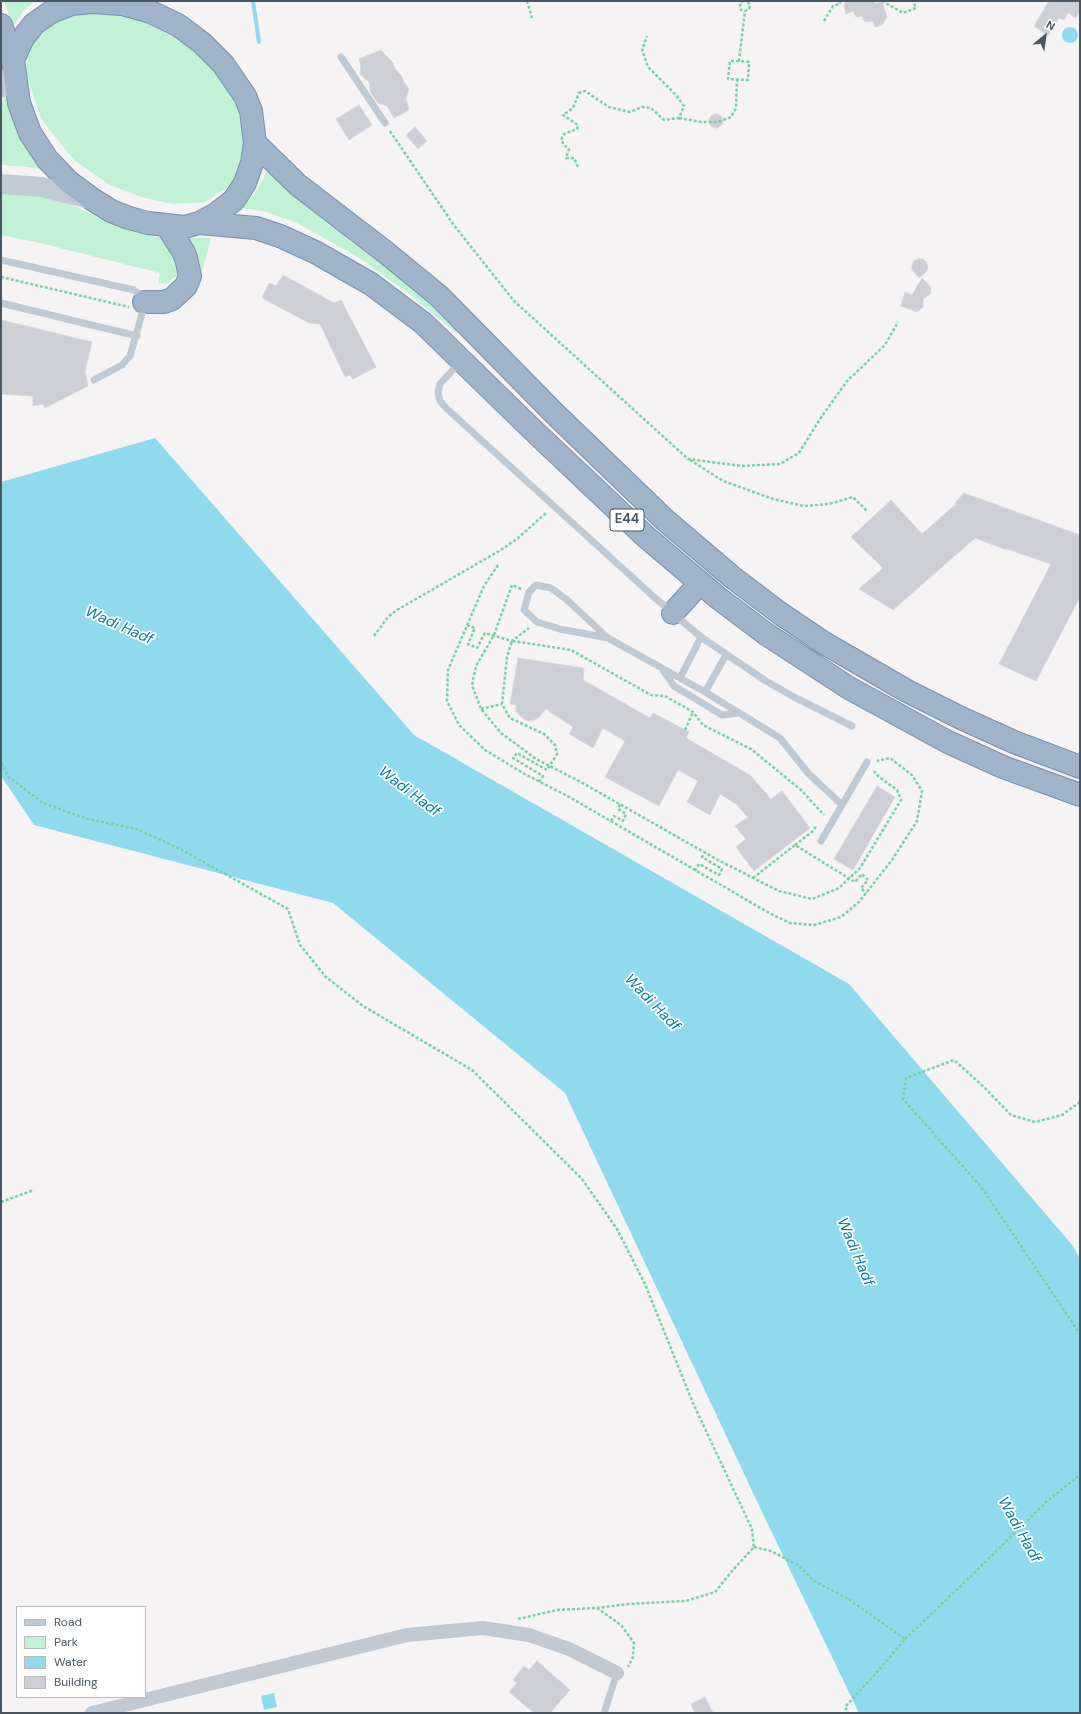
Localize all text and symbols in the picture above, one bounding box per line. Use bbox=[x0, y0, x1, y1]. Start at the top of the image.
north arrow bbox=[1025, 16, 1065, 56]
text: N bbox=[1044, 17, 1058, 34]
road number: E44 bbox=[610, 509, 644, 531]
water label: Wadi Hadf bbox=[82, 603, 156, 649]
water label: Wadi Hadf bbox=[375, 763, 443, 821]
water label: Wadi Hadf bbox=[620, 971, 684, 1035]
water label: Wadi Hadf bbox=[833, 1215, 877, 1289]
water label: Wadi Hadf bbox=[994, 1494, 1044, 1566]
legend bbox=[16, 1606, 146, 1698]
text: Road bbox=[54, 1614, 82, 1630]
text: Park bbox=[54, 1634, 78, 1650]
text: Water bbox=[54, 1654, 87, 1670]
text: Building bbox=[54, 1674, 98, 1690]

